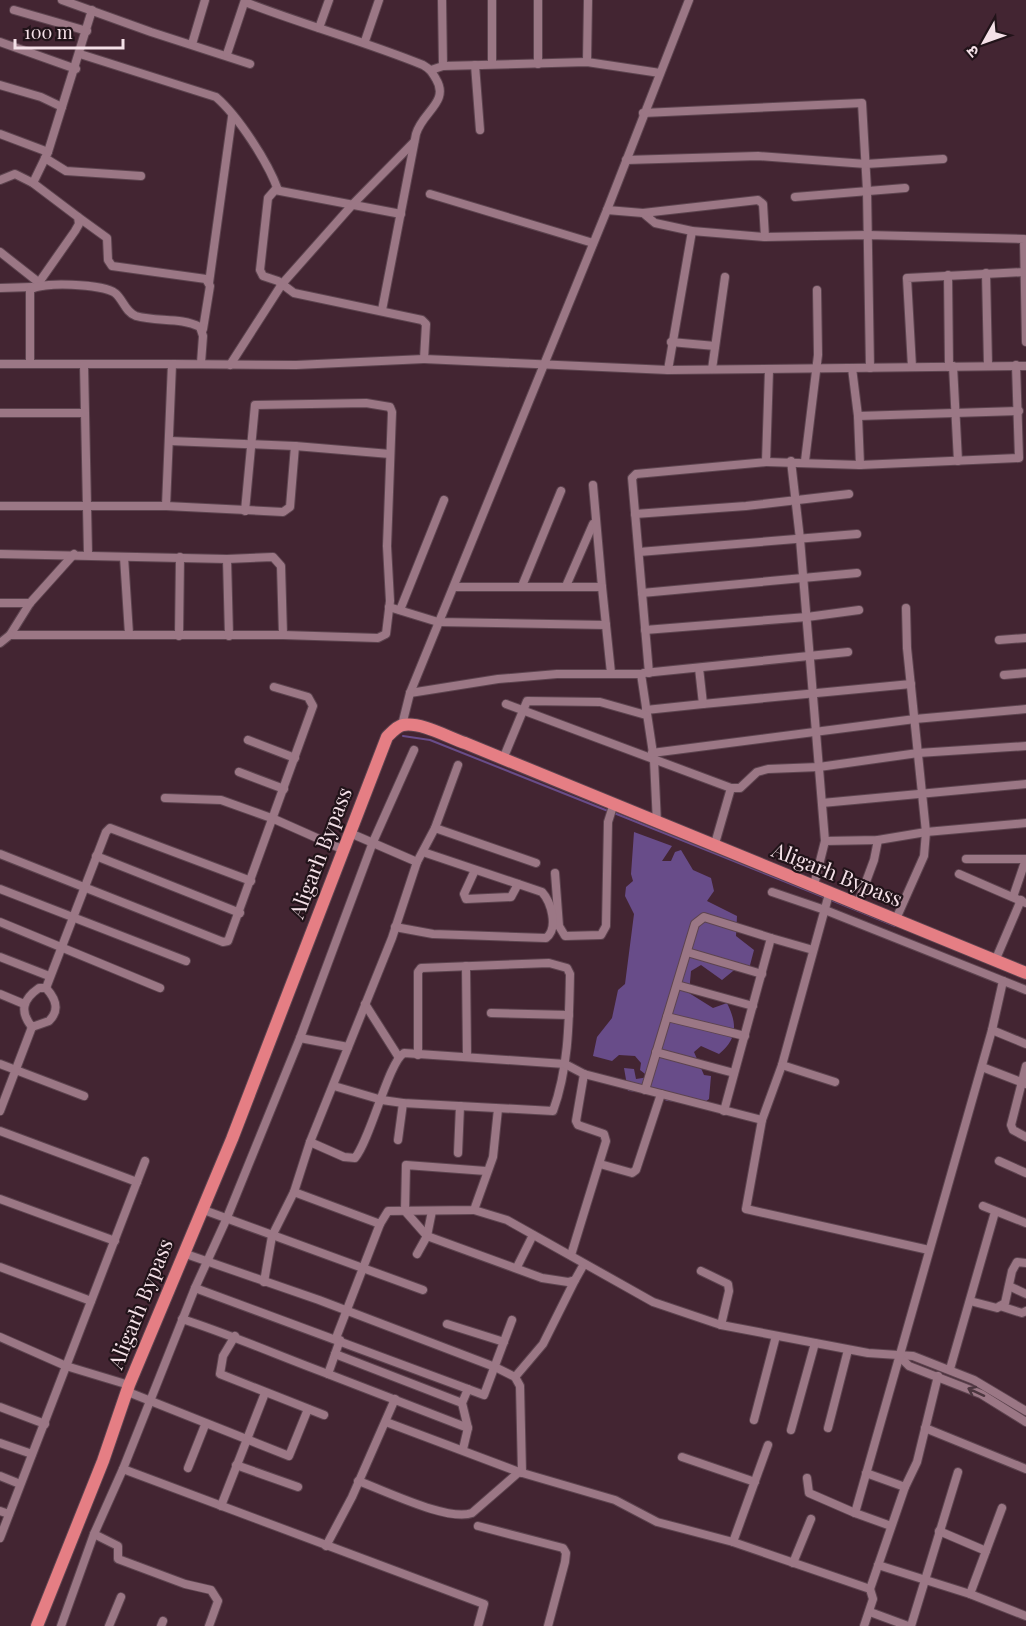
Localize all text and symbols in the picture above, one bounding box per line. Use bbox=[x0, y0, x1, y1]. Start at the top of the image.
scale bar bbox=[15, 12, 123, 50]
north arrow bbox=[954, 12, 1014, 72]
text: 100 m bbox=[24, 20, 73, 44]
text: उ bbox=[961, 41, 983, 62]
street label: Aligarh Bypass bbox=[281, 783, 357, 923]
street label: Aligarh Bypass bbox=[768, 834, 907, 912]
street label: Aligarh Bypass bbox=[100, 1234, 178, 1373]
one-way arrow bbox=[967, 1386, 985, 1398]

